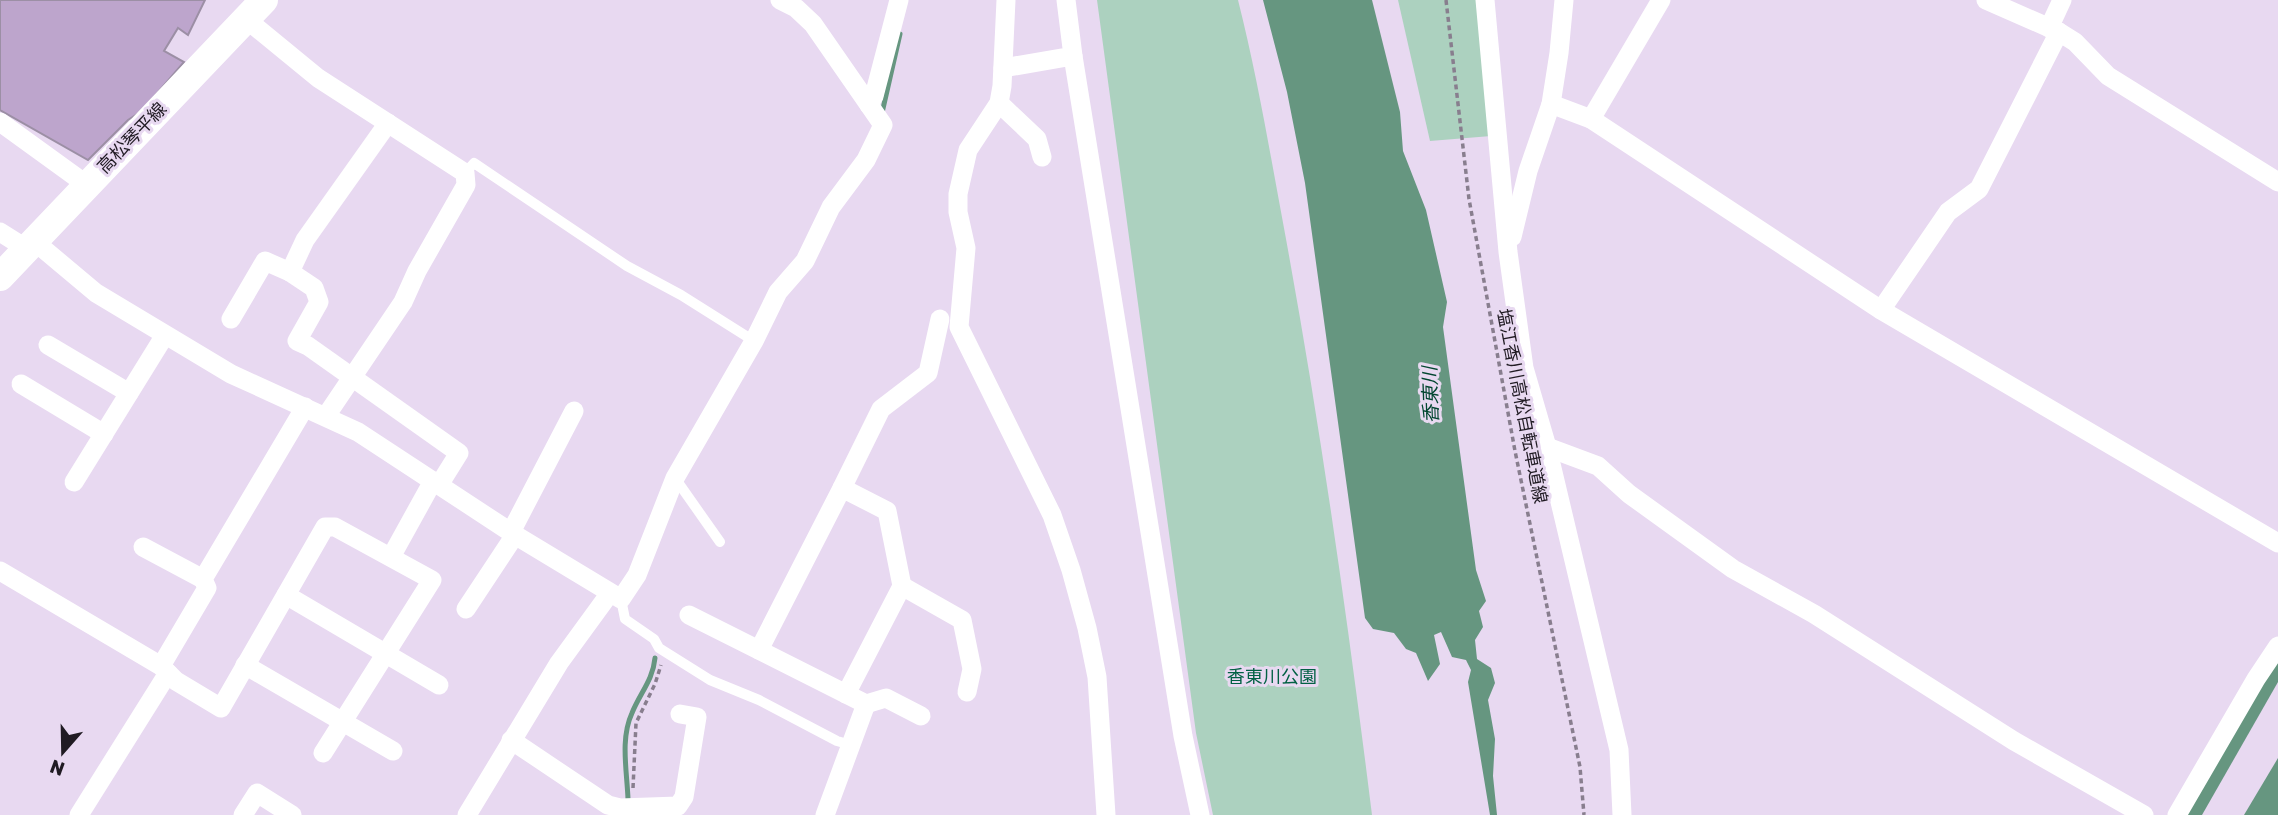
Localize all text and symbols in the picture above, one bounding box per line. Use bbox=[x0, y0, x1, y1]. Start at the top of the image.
street label: 高松琴平線 bbox=[93, 98, 171, 178]
street label: 塩江香川高松自転車道線 bbox=[1492, 307, 1552, 505]
water label: 香東川 bbox=[1418, 364, 1443, 424]
park label: 香東川公園 bbox=[1227, 666, 1317, 688]
north arrow bbox=[28, 717, 98, 787]
text: N bbox=[47, 754, 68, 781]

